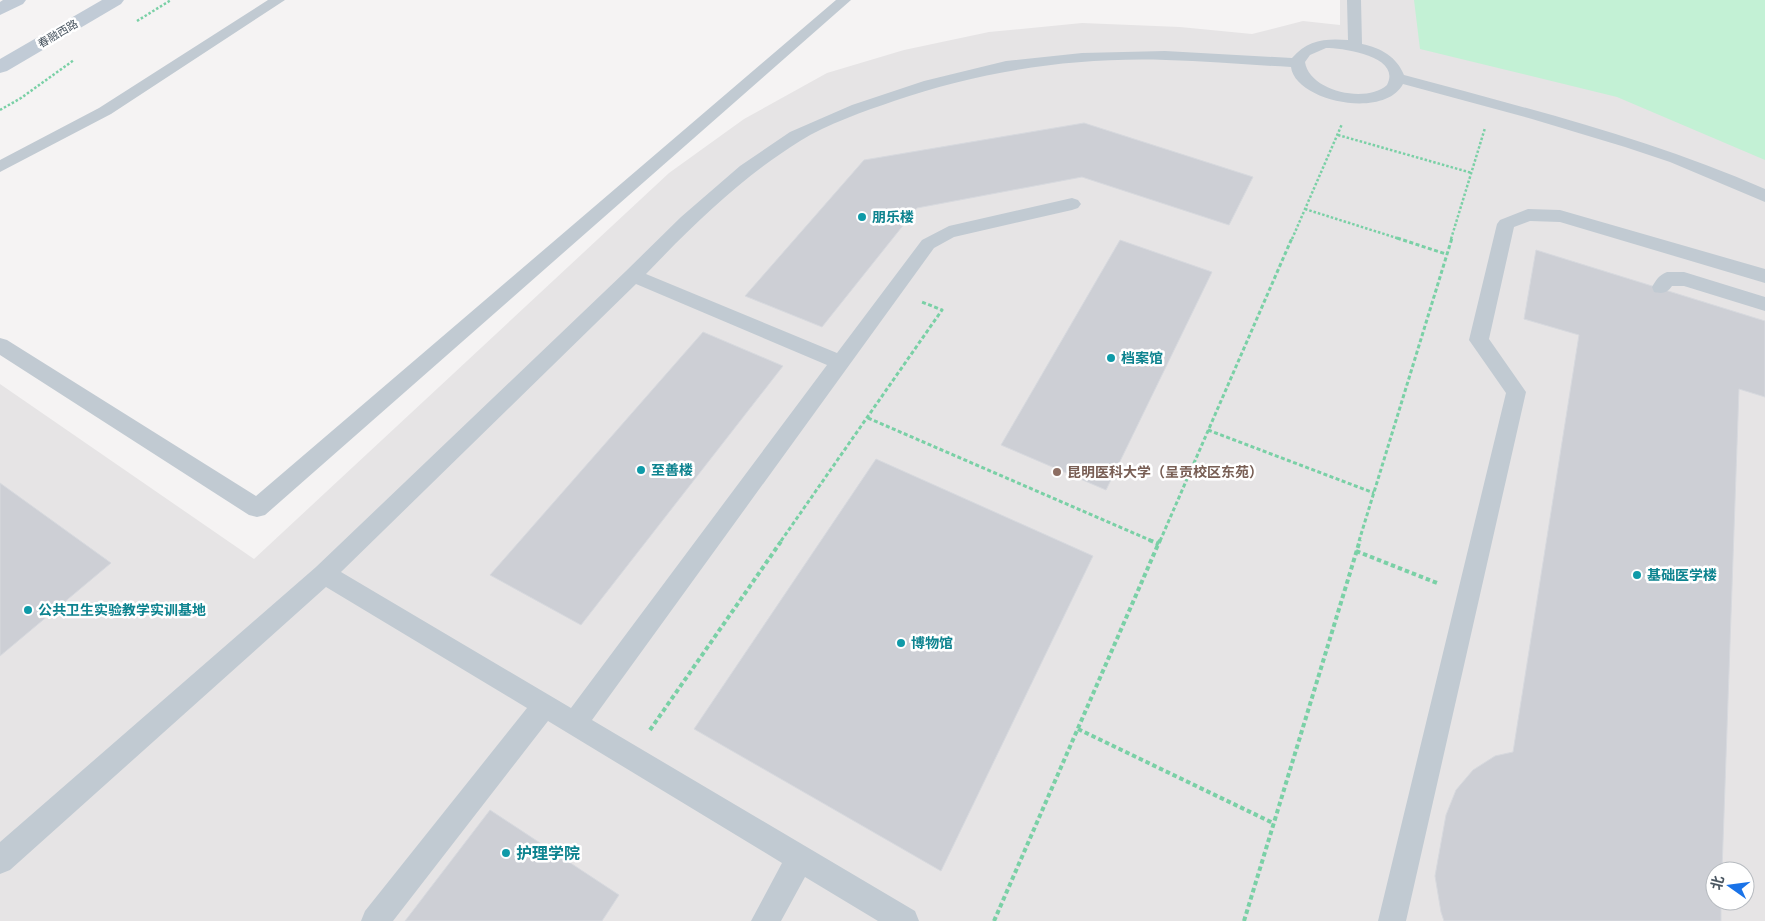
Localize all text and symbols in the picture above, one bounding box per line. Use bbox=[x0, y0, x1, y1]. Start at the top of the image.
street label: 春融西路 bbox=[36, 17, 80, 51]
place label: 朋乐楼 bbox=[872, 209, 914, 226]
marker: 朋乐楼 bbox=[856, 211, 868, 223]
place label: 档案馆 bbox=[1121, 350, 1163, 367]
marker: 档案馆 bbox=[1105, 352, 1117, 364]
place label: 至善楼 bbox=[651, 462, 693, 479]
marker: 至善楼 bbox=[635, 464, 647, 476]
place label: 昆明医科大学（呈贡校区东苑） bbox=[1067, 464, 1263, 481]
marker: 昆明医科大学（呈贡校区东苑） bbox=[1051, 466, 1063, 478]
place label: 基础医学楼 bbox=[1647, 567, 1717, 584]
marker: 基础医学楼 bbox=[1631, 569, 1643, 581]
place label: 公共卫生实验教学实训基地 bbox=[38, 602, 206, 619]
marker: 公共卫生实验教学实训基地 bbox=[22, 604, 34, 616]
place label: 博物馆 bbox=[911, 635, 953, 652]
marker: 博物馆 bbox=[895, 637, 907, 649]
place label: 护理学院 bbox=[516, 844, 580, 863]
marker: 护理学院 bbox=[500, 847, 512, 859]
north arrow bbox=[1705, 861, 1755, 911]
text: 北 bbox=[1708, 874, 1728, 892]

